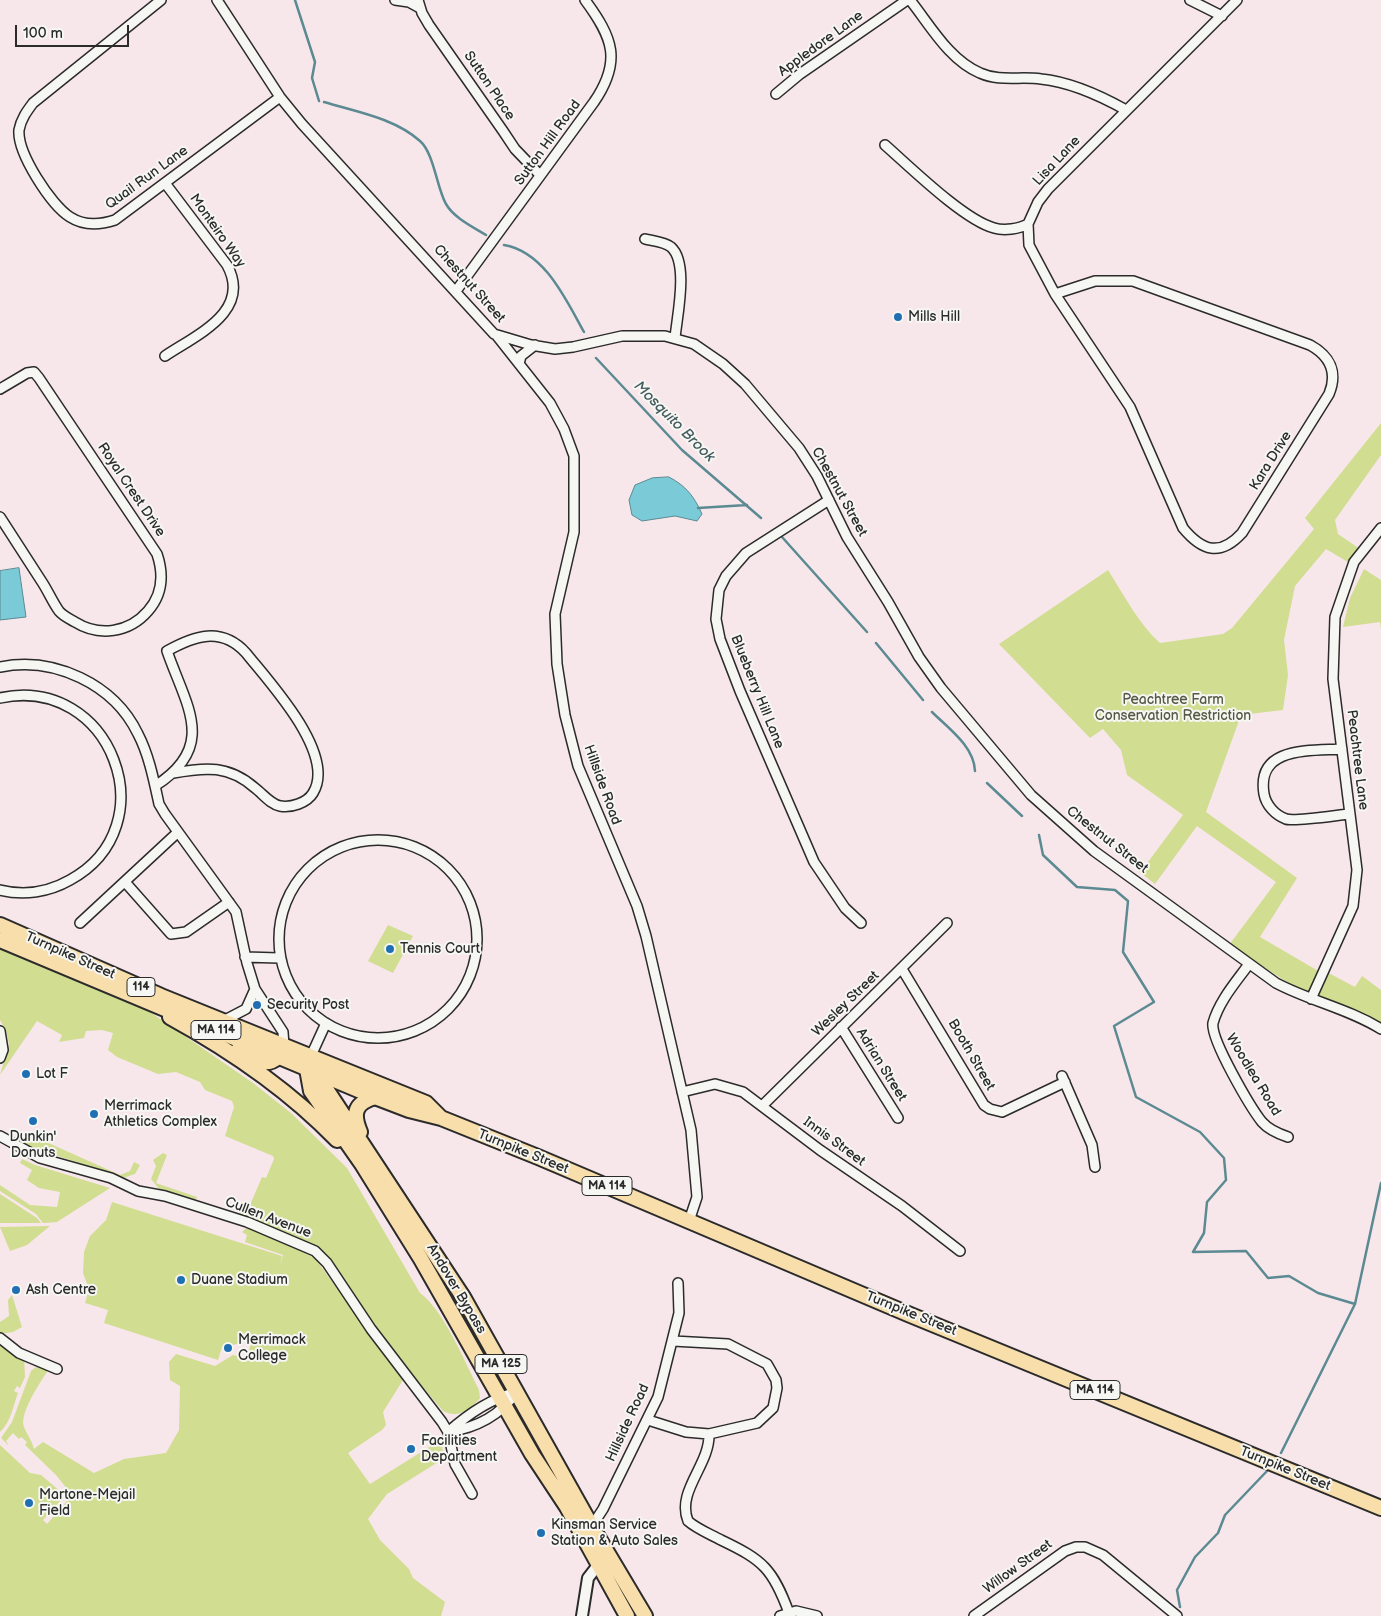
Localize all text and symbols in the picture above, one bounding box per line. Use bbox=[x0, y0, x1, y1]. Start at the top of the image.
street label: Appledore Lane bbox=[775, 8, 867, 80]
scale bar bbox=[18, 15, 131, 47]
text: 100 m bbox=[23, 24, 63, 43]
street label: Sutton Place bbox=[460, 48, 518, 124]
street label: Sutton Hill Road bbox=[511, 97, 585, 189]
street label: Lisa Lane bbox=[1030, 133, 1084, 189]
street label: Quail Run Lane bbox=[102, 142, 192, 214]
street label: Monteiro Way bbox=[185, 191, 249, 271]
street label: Chestnut Street bbox=[430, 241, 508, 327]
place label: Mills Hill bbox=[908, 309, 960, 325]
marker: Mills Hill bbox=[892, 311, 904, 323]
water label: Mosquito Brook bbox=[630, 378, 718, 466]
street label: Kara Drive bbox=[1246, 428, 1296, 494]
street label: Royal Crest Drive bbox=[93, 440, 169, 540]
street label: Chestnut Street bbox=[808, 444, 870, 540]
street label: Blueberry Hill Lane bbox=[727, 633, 787, 751]
park label: Peachtree Farm Conservation Restriction bbox=[1095, 692, 1251, 724]
street label: Peachtree Lane bbox=[1343, 709, 1371, 811]
street label: Hillside Road bbox=[580, 743, 624, 827]
street label: Chestnut Street bbox=[1063, 803, 1151, 877]
street label: Turnpike Street bbox=[22, 929, 118, 983]
place label: Tennis Court bbox=[400, 941, 480, 957]
marker: Tennis Court bbox=[384, 943, 396, 955]
street label: Wesley Street bbox=[809, 968, 883, 1040]
road number: 114 bbox=[127, 978, 155, 996]
place label: Security Post bbox=[267, 997, 349, 1013]
marker: Security Post bbox=[251, 999, 263, 1011]
street label: Booth Street bbox=[944, 1016, 998, 1094]
road number: MA 114 bbox=[191, 1020, 241, 1040]
street label: Adrian Street bbox=[852, 1025, 910, 1105]
street label: Woodlea Road bbox=[1222, 1031, 1284, 1119]
place label: Lot F bbox=[36, 1066, 68, 1082]
marker: Lot F bbox=[20, 1068, 32, 1080]
place label: Merrimack Athletics Complex bbox=[104, 1098, 217, 1130]
marker: Merrimack Athletics Complex bbox=[88, 1108, 100, 1120]
street label: Innis Street bbox=[800, 1114, 868, 1170]
marker: Dunkin' Donuts bbox=[27, 1115, 39, 1127]
street label: Turnpike Street bbox=[475, 1126, 571, 1178]
place label: Dunkin' Donuts bbox=[10, 1129, 56, 1162]
road number: MA 114 bbox=[582, 1176, 632, 1196]
street label: Cullen Avenue bbox=[223, 1194, 313, 1242]
street label: Andover Bypass bbox=[423, 1241, 489, 1337]
place label: Duane Stadium bbox=[191, 1272, 288, 1288]
marker: Duane Stadium bbox=[175, 1274, 187, 1286]
place label: Ash Centre bbox=[26, 1282, 96, 1298]
marker: Ash Centre bbox=[10, 1284, 22, 1296]
street label: Turnpike Street bbox=[863, 1288, 959, 1340]
place label: Merrimack College bbox=[238, 1332, 306, 1364]
marker: Merrimack College bbox=[222, 1342, 234, 1354]
road number: MA 125 bbox=[475, 1355, 527, 1374]
road number: MA 114 bbox=[1070, 1380, 1120, 1400]
street label: Hillside Road bbox=[603, 1381, 653, 1465]
place label: Facilities Department bbox=[421, 1433, 497, 1465]
marker: Facilities Department bbox=[405, 1443, 417, 1455]
street label: Turnpike Street bbox=[1237, 1443, 1333, 1495]
place label: Martone-Mejail Field bbox=[39, 1487, 135, 1520]
marker: Martone-Mejail Field bbox=[23, 1497, 35, 1509]
place label: Kinsman Service Station & Auto Sales bbox=[551, 1517, 678, 1550]
marker: Kinsman Service Station & Auto Sales bbox=[535, 1527, 547, 1539]
street label: Willow Street bbox=[980, 1536, 1056, 1598]

